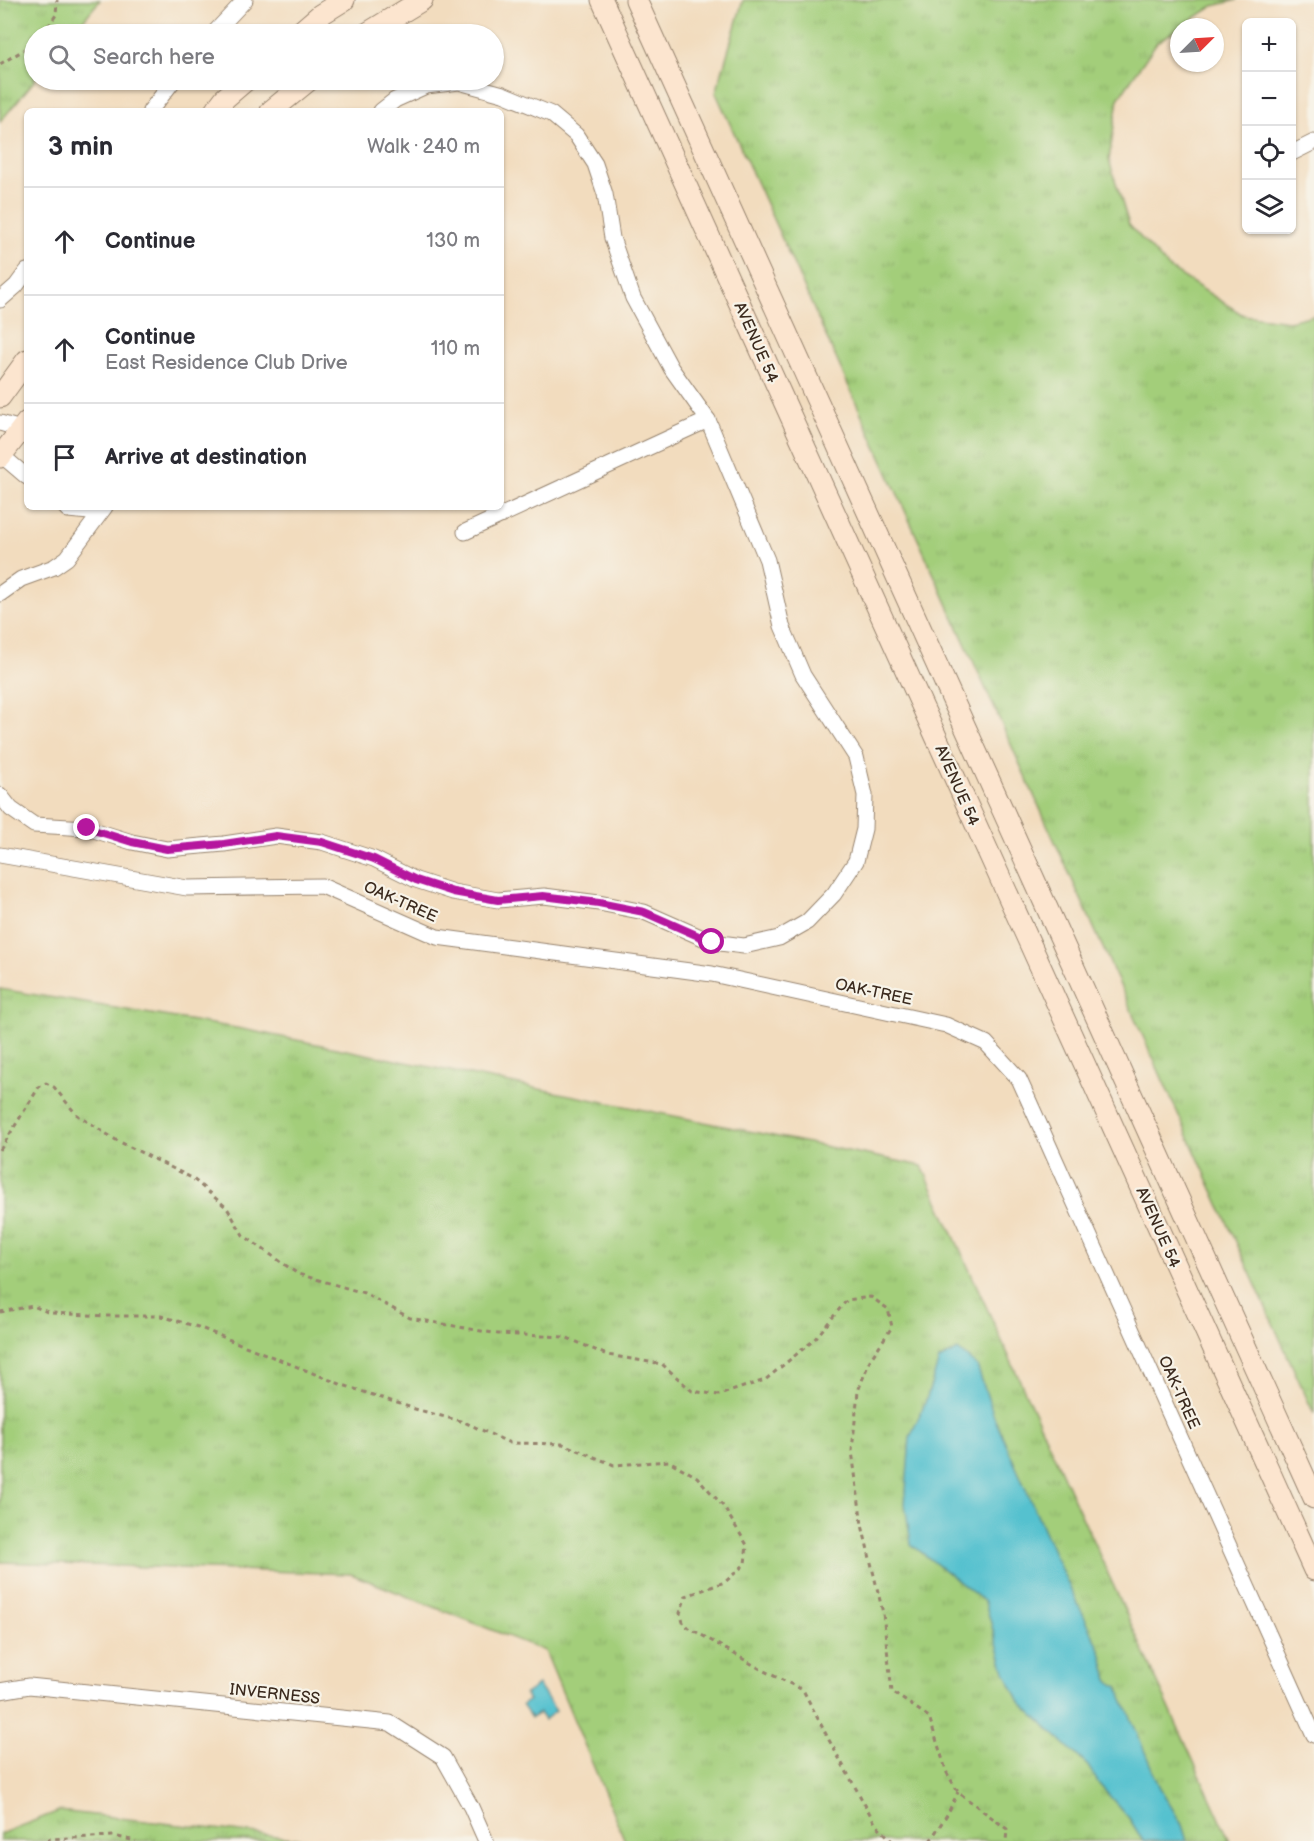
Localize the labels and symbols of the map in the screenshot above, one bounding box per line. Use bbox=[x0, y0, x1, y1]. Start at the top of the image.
north arrow bbox=[1170, 18, 1224, 72]
street label: AVENUE 54 bbox=[729, 299, 782, 386]
street label: AVENUE 54 bbox=[930, 742, 983, 829]
route end bbox=[73, 814, 99, 840]
street label: OAK-TREE bbox=[361, 878, 440, 927]
route start bbox=[698, 928, 724, 954]
street label: OAK-TREE bbox=[833, 975, 914, 1010]
street label: AVENUE 54 bbox=[1131, 1184, 1184, 1271]
street label: OAK-TREE bbox=[1154, 1353, 1203, 1432]
street label: INVERNESS bbox=[229, 1680, 321, 1709]

